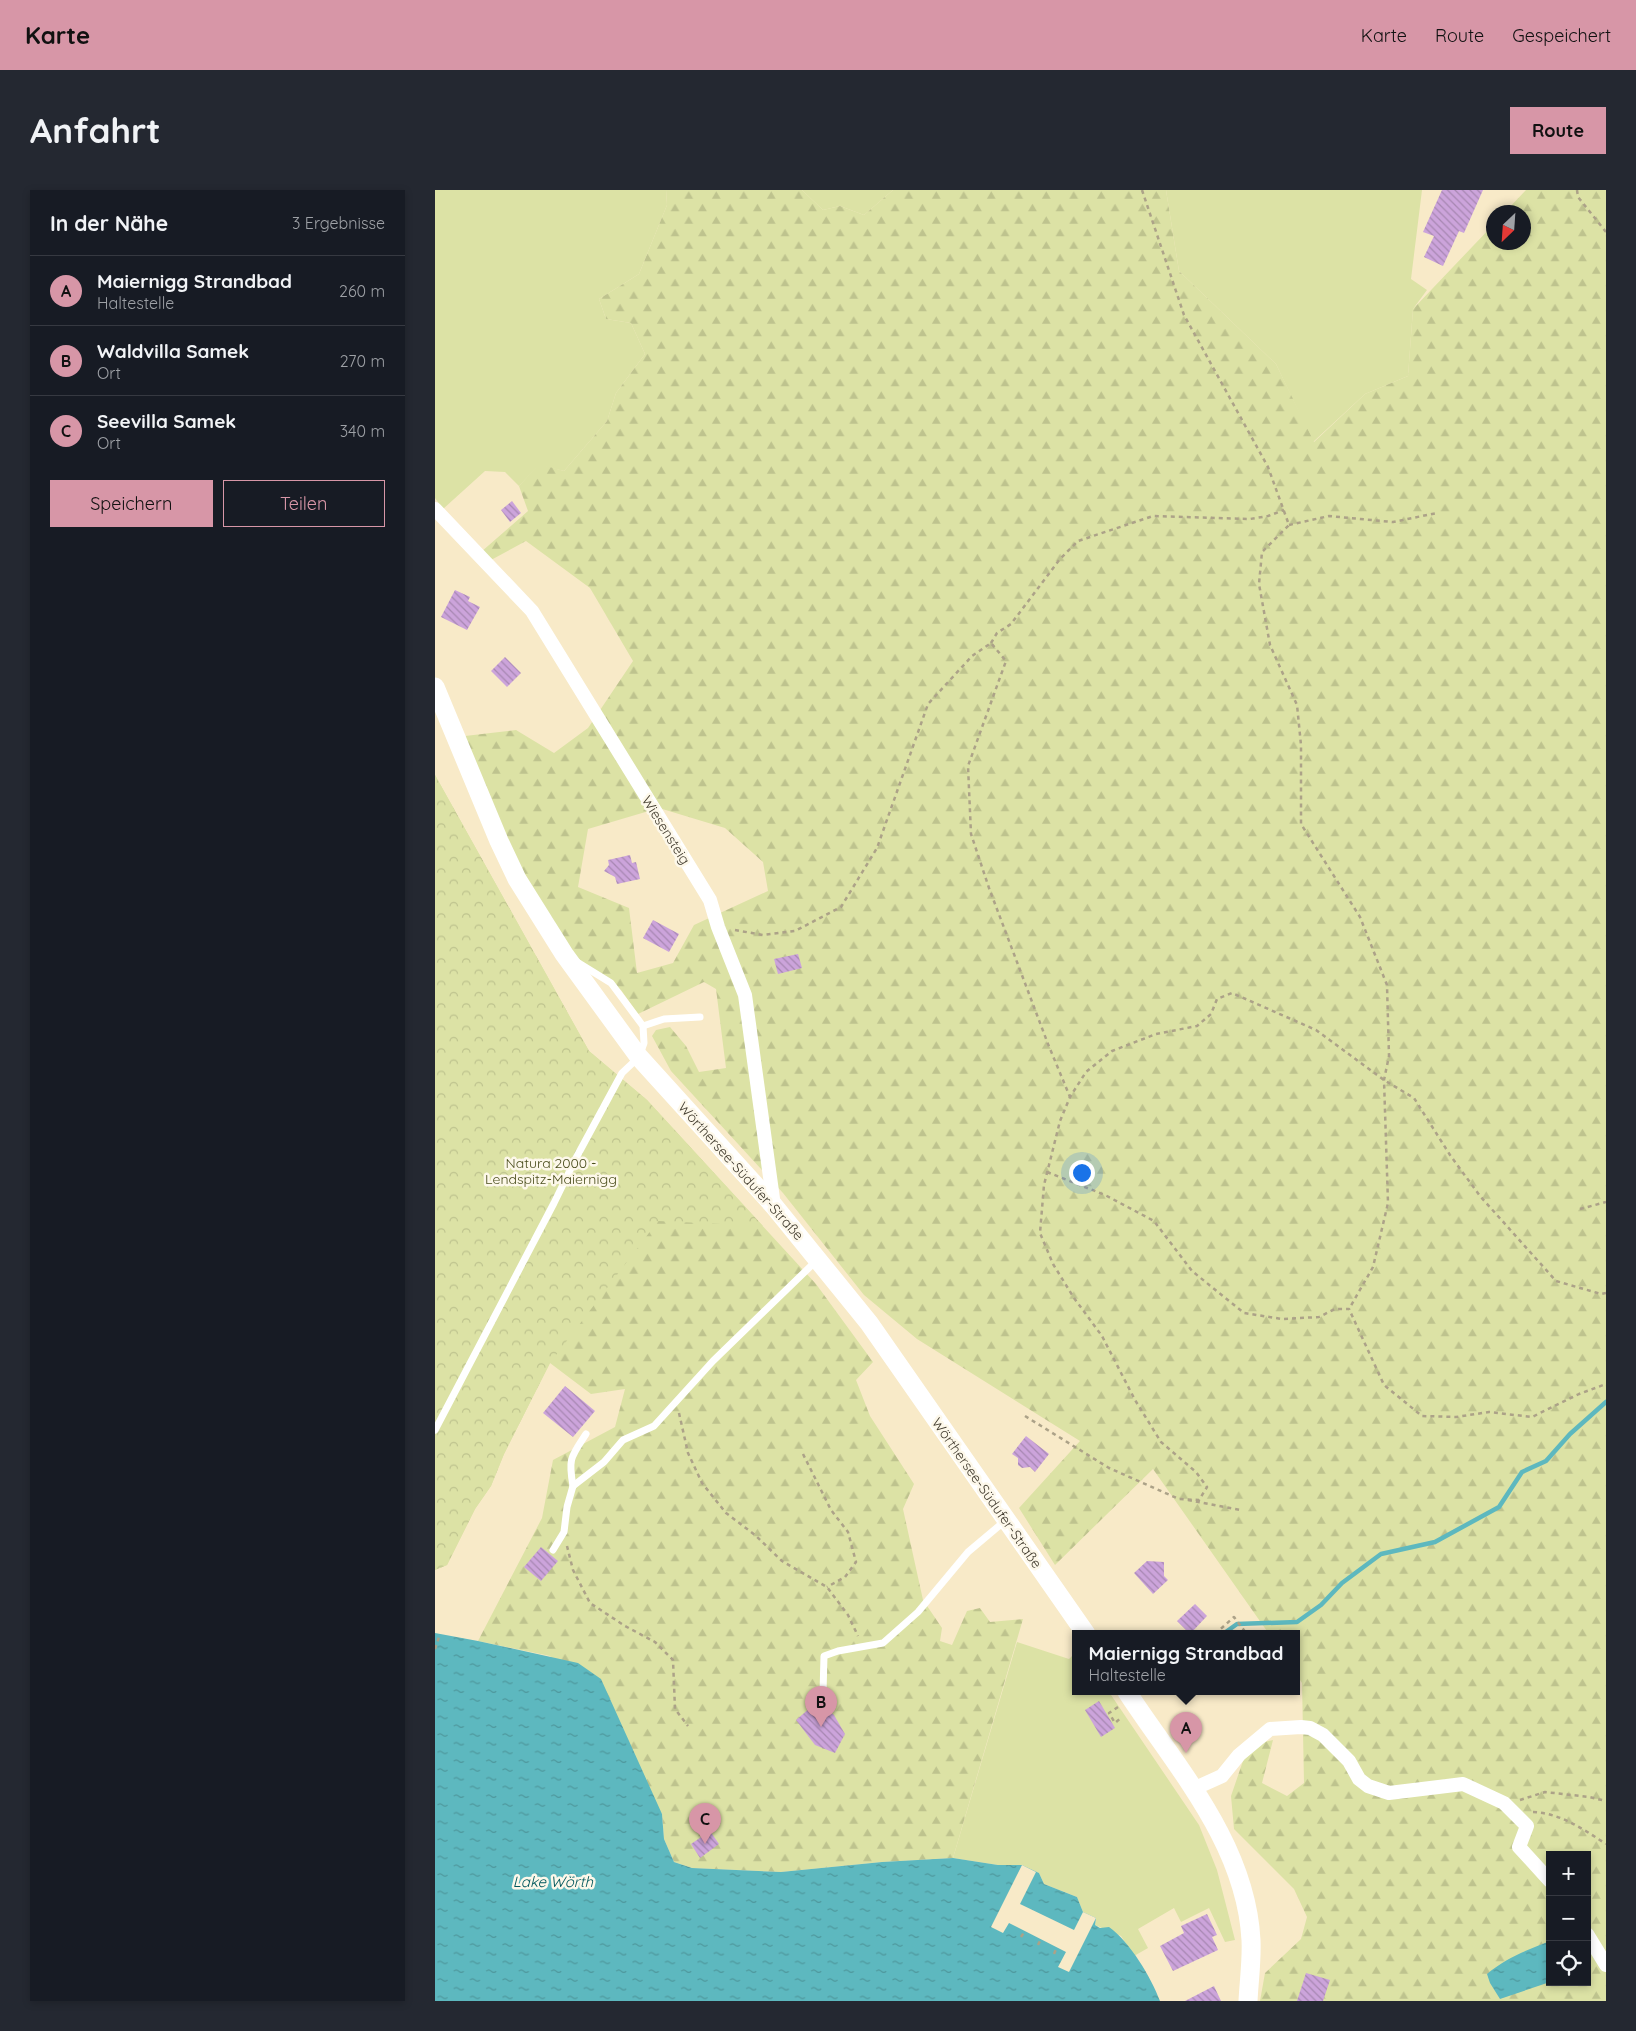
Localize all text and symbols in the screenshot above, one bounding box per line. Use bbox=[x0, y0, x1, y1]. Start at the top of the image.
text: Karte bbox=[25, 20, 90, 50]
text: Karte bbox=[1361, 24, 1407, 47]
text: Route bbox=[1435, 24, 1484, 47]
text: Gespeichert bbox=[1512, 24, 1611, 47]
button: Route bbox=[1510, 107, 1606, 154]
text: Anfahrt bbox=[30, 108, 161, 152]
north arrow bbox=[1486, 205, 1531, 250]
text: In der Nähe bbox=[50, 210, 168, 236]
text: 3 Ergebnisse bbox=[292, 213, 385, 233]
text: Maiernigg Strandbad bbox=[97, 269, 292, 293]
text: A bbox=[61, 281, 71, 301]
text: 260 m bbox=[339, 281, 385, 301]
text: Haltestelle bbox=[97, 293, 174, 313]
text: Waldvilla Samek bbox=[97, 339, 249, 363]
text: B bbox=[61, 351, 71, 371]
text: 270 m bbox=[340, 351, 385, 371]
text: Ort bbox=[97, 363, 121, 383]
text: Seevilla Samek bbox=[97, 409, 236, 433]
text: C bbox=[61, 421, 71, 441]
text: 340 m bbox=[340, 421, 385, 441]
text: Ort bbox=[97, 433, 121, 453]
button: Speichern bbox=[50, 480, 213, 527]
button: Teilen bbox=[223, 480, 385, 527]
street label: Wiesensteig bbox=[638, 792, 694, 868]
street label: Wörthersee-Südufer-Straße bbox=[674, 1098, 808, 1244]
park label: Natura 2000 - Lendspitz-Maiernigg bbox=[485, 1154, 617, 1188]
your location bbox=[1069, 1160, 1095, 1186]
street label: Wörthersee-Südufer-Straße bbox=[928, 1414, 1046, 1572]
popup bbox=[1072, 1630, 1300, 1695]
text: Maiernigg Strandbad bbox=[1089, 1641, 1283, 1665]
text: Haltestelle bbox=[1089, 1665, 1166, 1685]
pin: B bbox=[805, 1686, 837, 1727]
pin: A bbox=[1170, 1712, 1202, 1753]
pin: C bbox=[689, 1803, 721, 1844]
map controls bbox=[1546, 1851, 1591, 1986]
button: + bbox=[1546, 1851, 1591, 1896]
water label: Lake Wörth bbox=[513, 1872, 594, 1891]
button: − bbox=[1546, 1896, 1591, 1941]
button: locate bbox=[1546, 1941, 1591, 1986]

